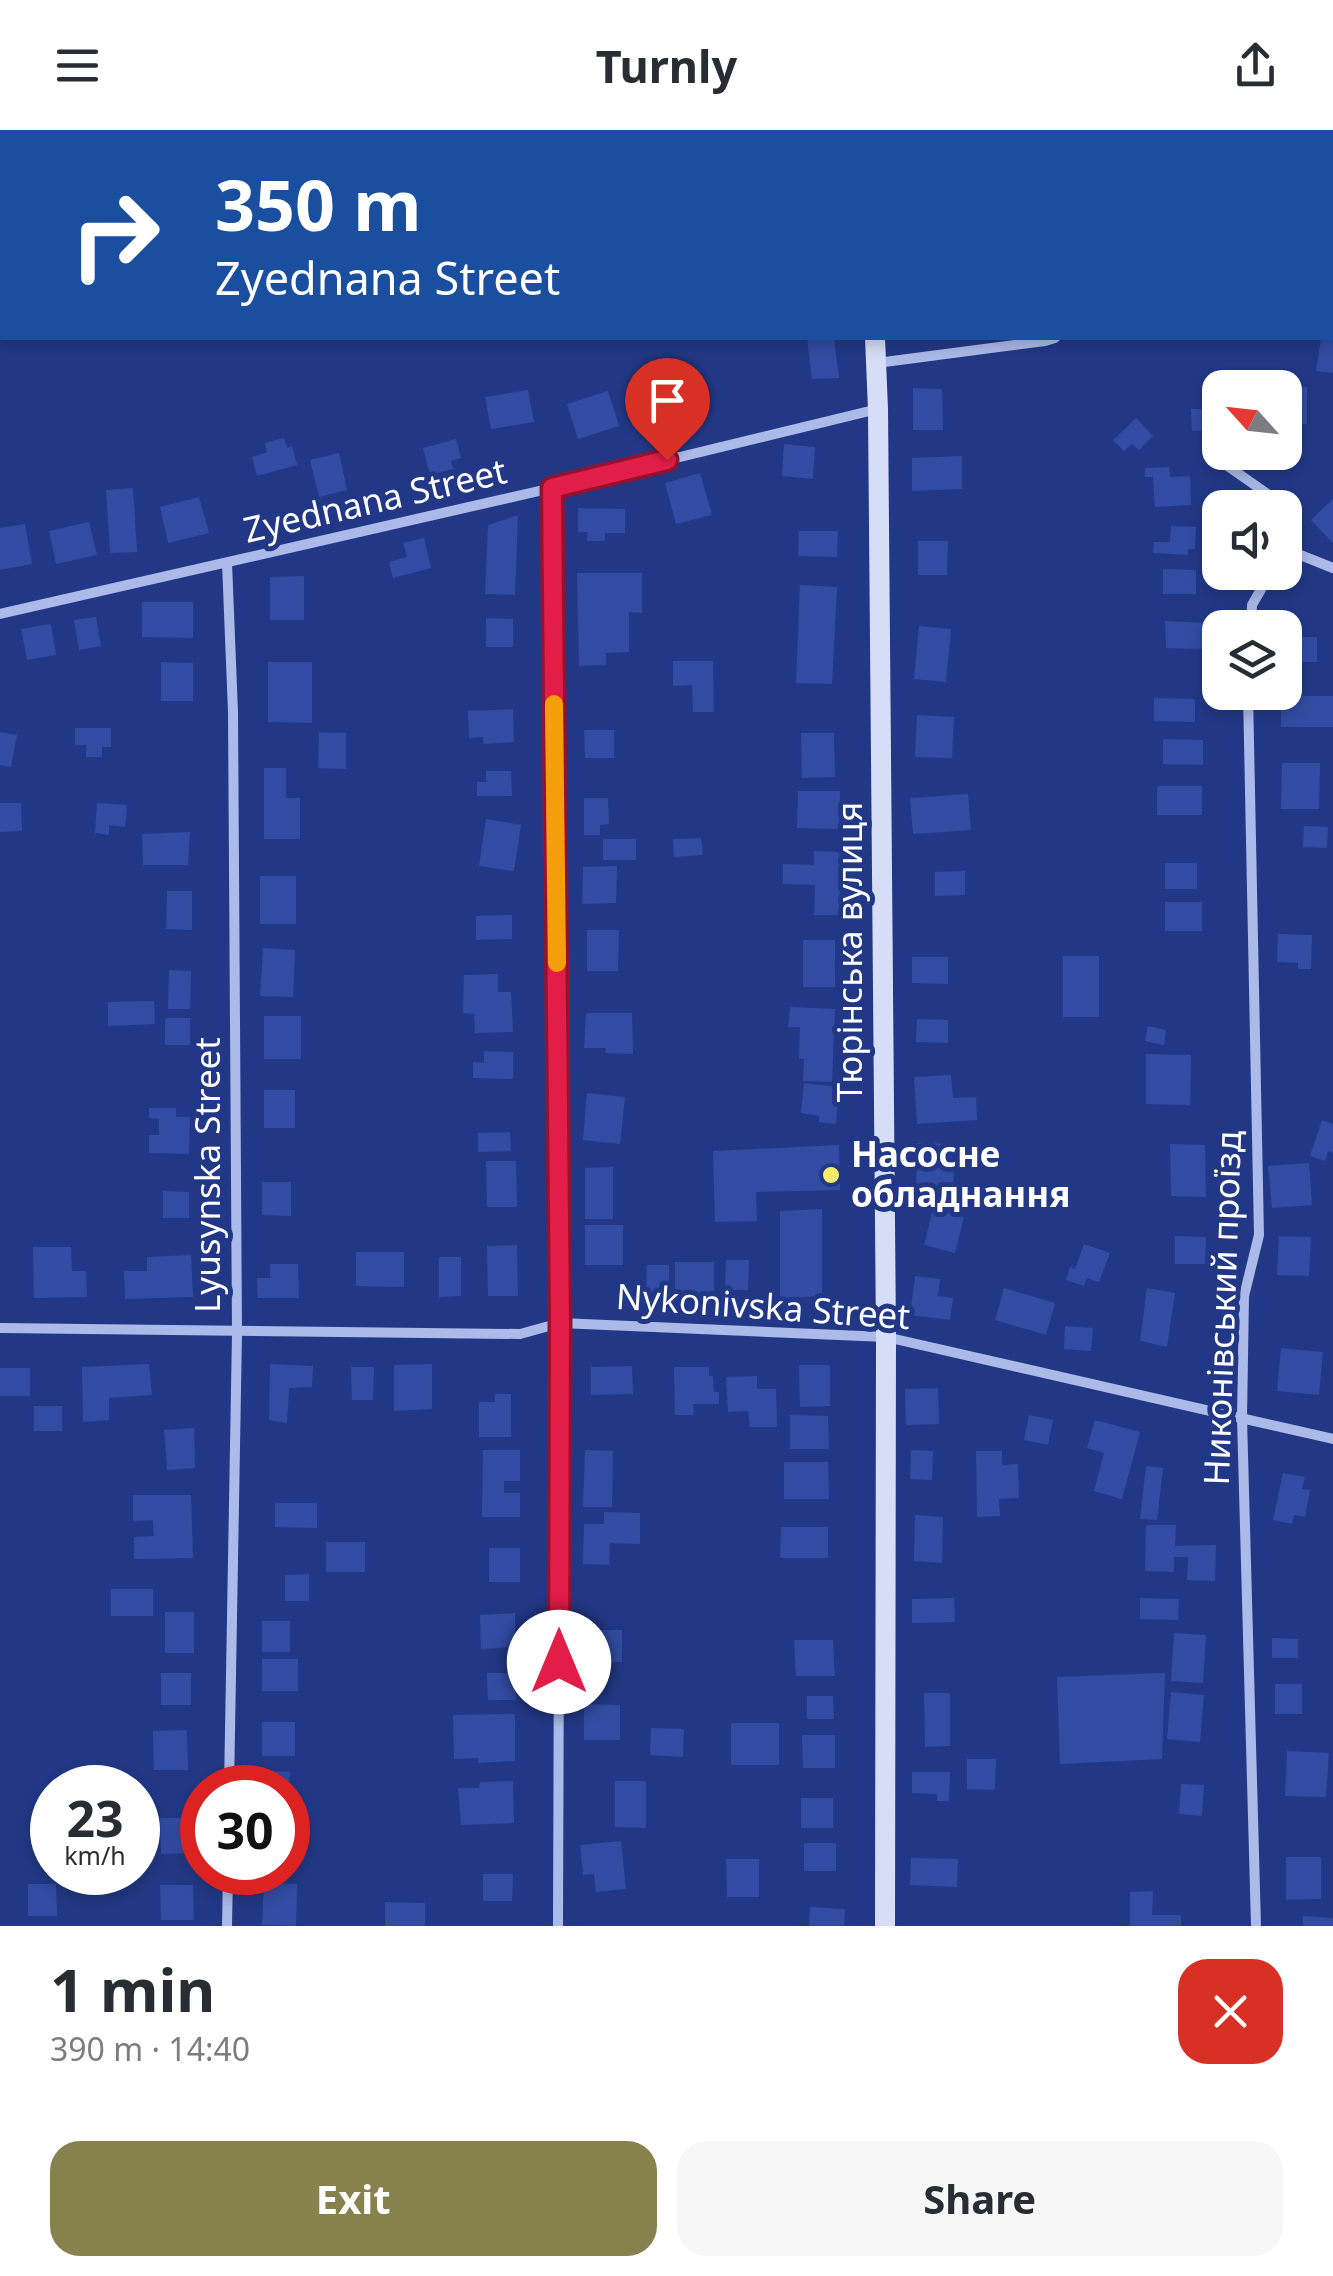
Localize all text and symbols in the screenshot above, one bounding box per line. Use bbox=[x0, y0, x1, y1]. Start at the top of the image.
text: Turnly bbox=[596, 35, 737, 96]
icon: menu bbox=[50, 38, 105, 93]
icon: share bbox=[1228, 38, 1283, 93]
text: 350 m bbox=[215, 156, 422, 252]
icon: right bbox=[50, 170, 180, 300]
text: Zyednana Street bbox=[215, 247, 560, 308]
pin bbox=[625, 358, 710, 461]
north arrow bbox=[1202, 370, 1302, 470]
map controls bbox=[1202, 370, 1302, 710]
icon: arrive bbox=[640, 373, 695, 428]
street label: Zyednana Street bbox=[239, 446, 511, 553]
button: sound bbox=[1202, 490, 1302, 590]
button: layers bbox=[1202, 610, 1302, 710]
street label: Тюрінська вулиця bbox=[825, 802, 872, 1102]
street label: Lyusynska Street bbox=[183, 1037, 230, 1313]
place label: Насосне обладнання bbox=[851, 1130, 1070, 1217]
street label: Никонівський проїзд bbox=[1192, 1130, 1251, 1486]
marker: Насосне обладнання bbox=[820, 1164, 842, 1186]
street label: Nykonivska Street bbox=[614, 1272, 912, 1339]
position arrow bbox=[507, 1610, 611, 1714]
speed limit sign: 30 bbox=[180, 1765, 310, 1895]
text: 23 bbox=[66, 1784, 124, 1852]
text: km/h bbox=[64, 1838, 126, 1872]
text: 1 min bbox=[50, 1948, 215, 2030]
button: close bbox=[1178, 1959, 1283, 2064]
text: 390 m · 14:40 bbox=[50, 2027, 250, 2070]
button: Exit bbox=[50, 2141, 657, 2256]
button: Share bbox=[677, 2141, 1283, 2256]

